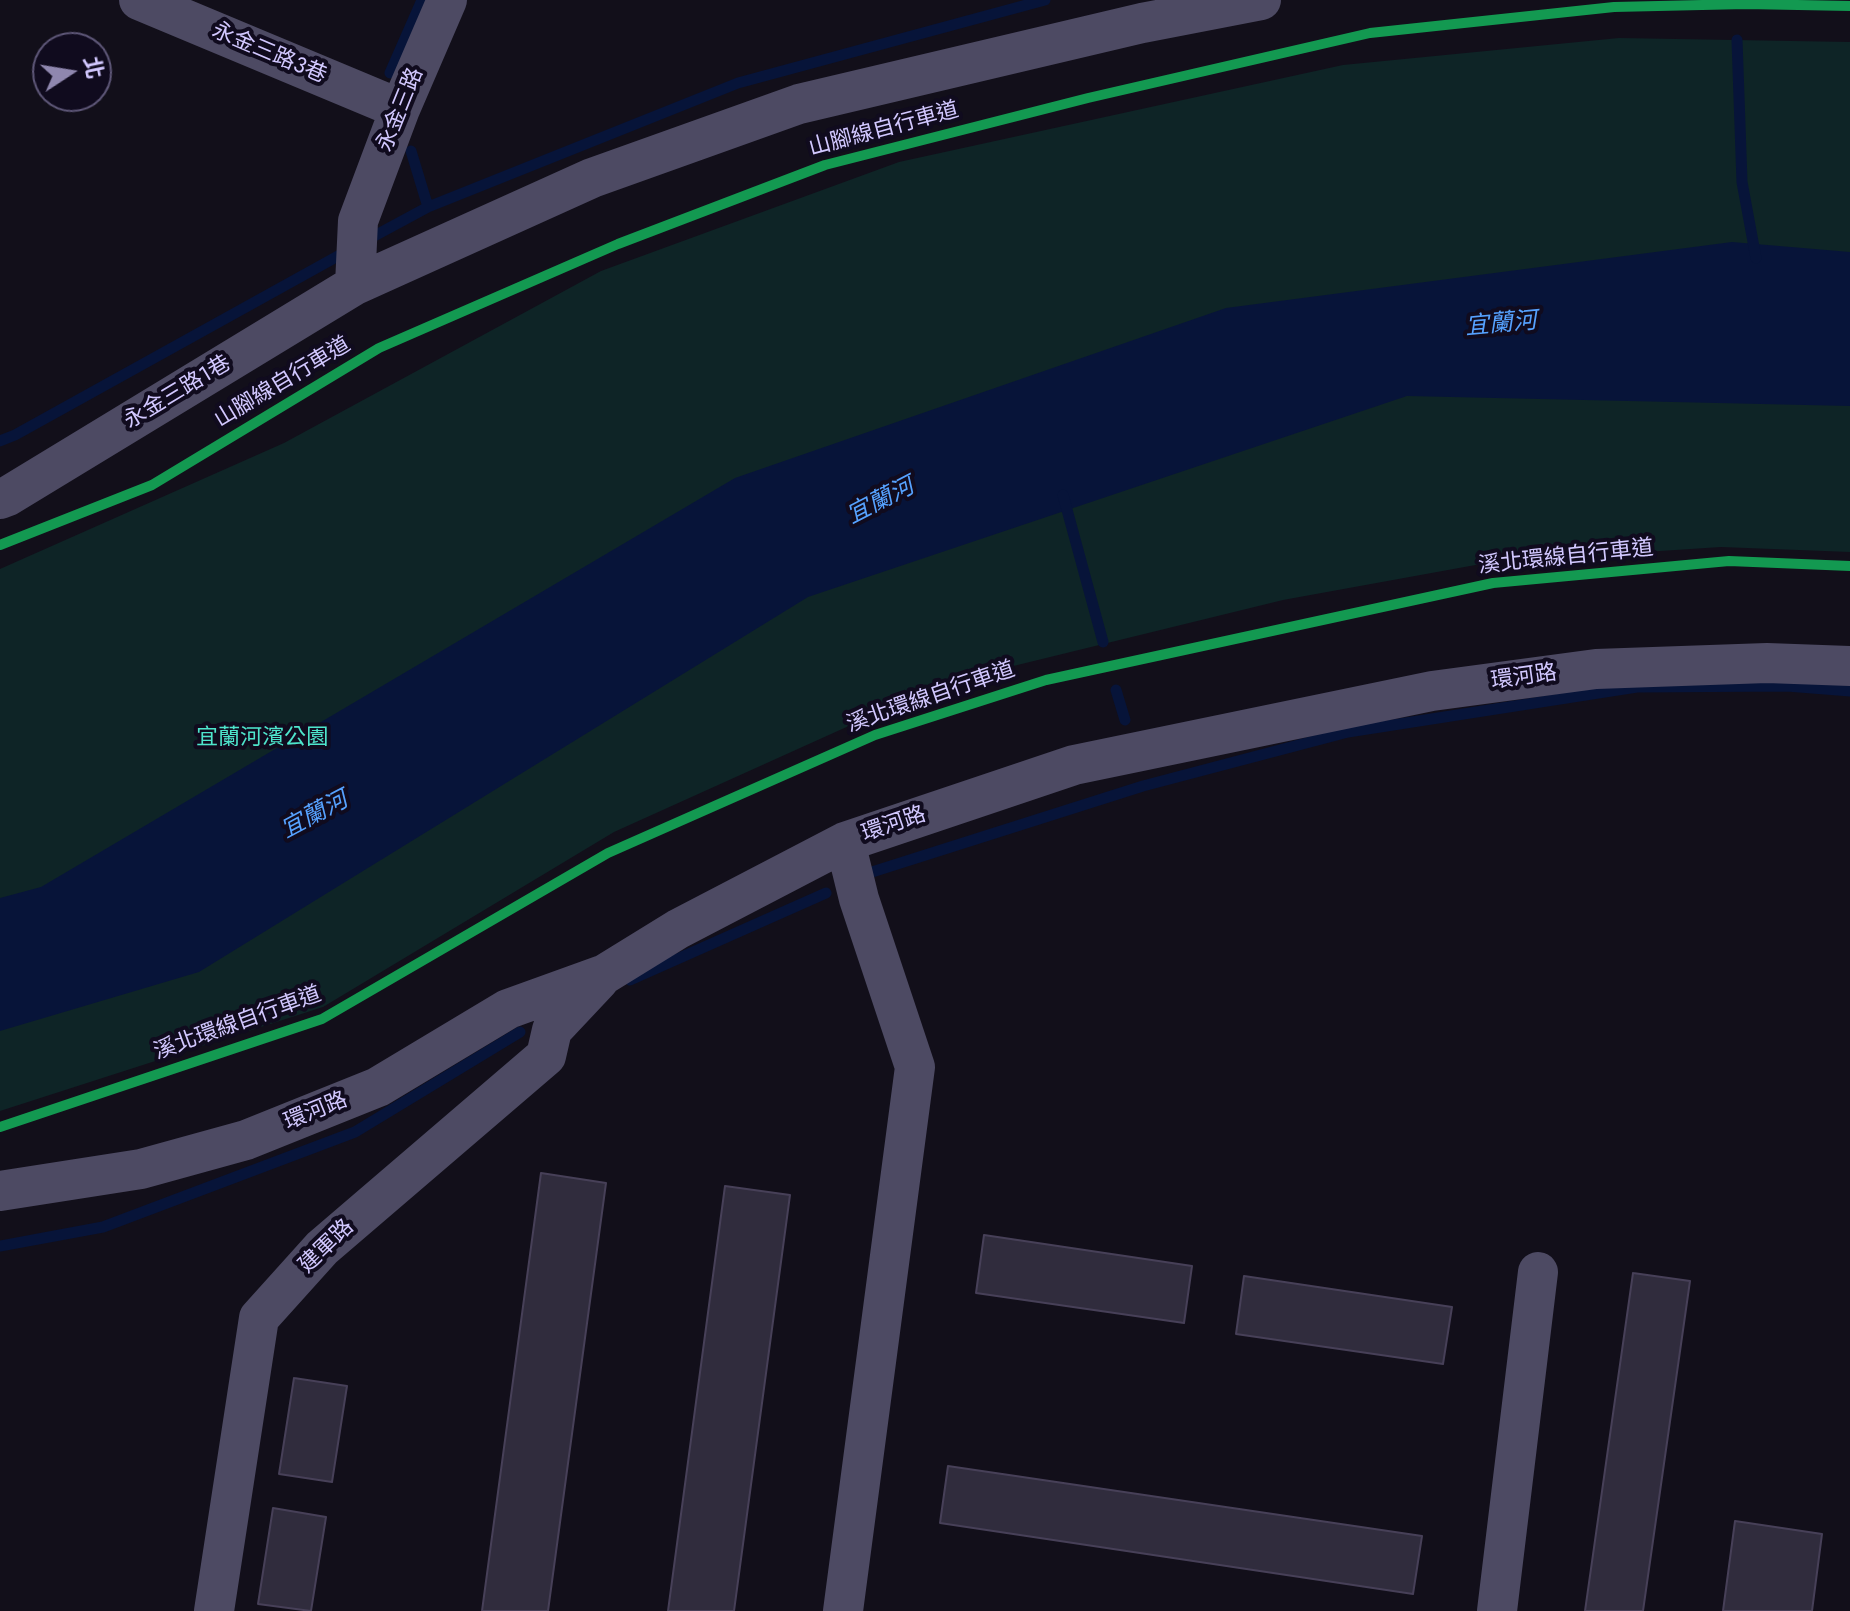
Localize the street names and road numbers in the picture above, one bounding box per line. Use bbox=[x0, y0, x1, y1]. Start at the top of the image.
street label: 永金三路3巷 bbox=[208, 18, 330, 90]
street label: 永金三路 bbox=[372, 64, 430, 156]
street label: 山腳線自行車道 bbox=[806, 97, 962, 163]
street label: 山腳線自行車道 bbox=[210, 332, 356, 434]
street label: 永金三路1巷 bbox=[120, 351, 236, 435]
street label: 溪北環線自行車道 bbox=[1477, 536, 1655, 580]
street label: 溪北環線自行車道 bbox=[843, 657, 1019, 739]
street label: 環河路 bbox=[1489, 660, 1559, 696]
street label: 環河路 bbox=[859, 802, 929, 848]
street label: 溪北環線自行車道 bbox=[151, 981, 325, 1067]
street label: 環河路 bbox=[280, 1087, 352, 1137]
street label: 建軍路 bbox=[294, 1215, 360, 1279]

